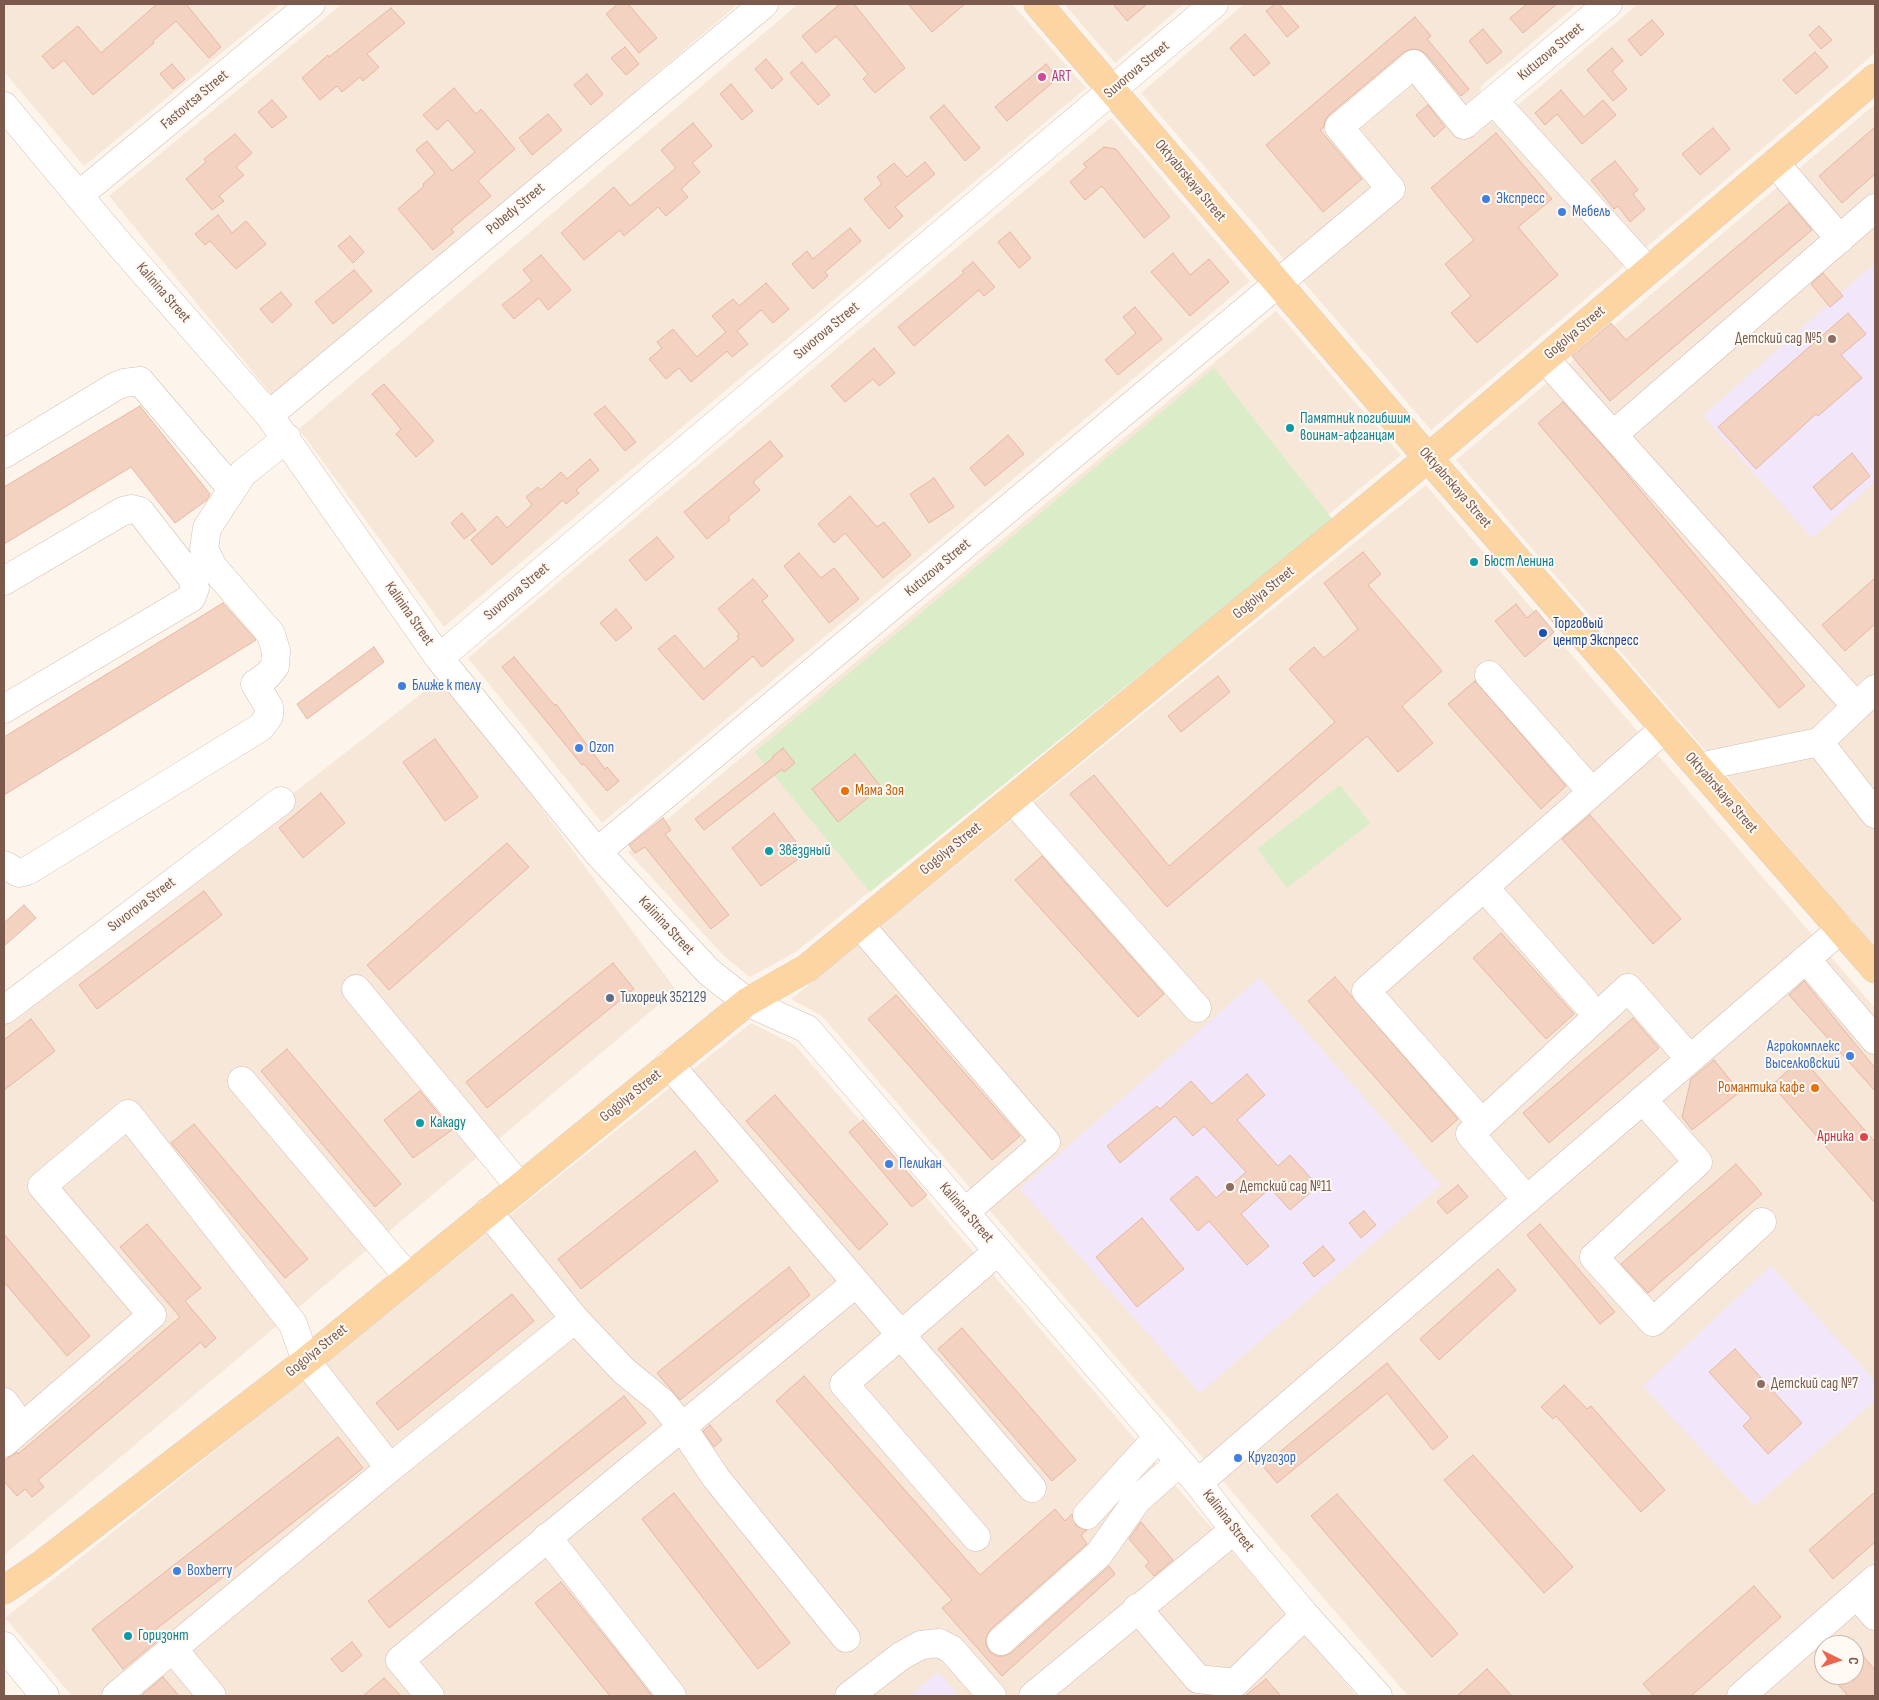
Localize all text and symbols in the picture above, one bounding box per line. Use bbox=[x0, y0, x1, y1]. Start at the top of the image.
street label: Kutuzova Street bbox=[1514, 19, 1588, 85]
street label: Suvorova Street bbox=[1101, 37, 1173, 103]
street label: Fastovtsa Street bbox=[158, 67, 232, 133]
place label: ART bbox=[1052, 68, 1071, 86]
marker: ART bbox=[1036, 71, 1048, 83]
street label: Oktyabrskaya Street bbox=[1150, 136, 1230, 226]
street label: Pobedy Street bbox=[483, 179, 549, 239]
place label: Экспресс bbox=[1496, 190, 1545, 208]
marker: Экспресс bbox=[1480, 193, 1492, 205]
place label: Мебель bbox=[1572, 203, 1610, 221]
marker: Мебель bbox=[1556, 206, 1568, 218]
street label: Kalinina Street bbox=[132, 259, 194, 327]
street label: Suvorova Street bbox=[791, 298, 863, 364]
street label: Gogolya Street bbox=[1541, 302, 1609, 364]
place label: Детский сад №5 bbox=[1735, 330, 1822, 348]
marker: Детский сад №5 bbox=[1826, 333, 1838, 345]
place label: Памятник погибшим воинам-афганцам bbox=[1300, 410, 1411, 445]
marker: Памятник погибшим воинам-афганцам bbox=[1284, 422, 1296, 434]
street label: Oktyabrskaya Street bbox=[1415, 444, 1495, 532]
street label: Kutuzova Street bbox=[901, 535, 975, 601]
place label: Бюст Ленина bbox=[1484, 553, 1554, 571]
marker: Бюст Ленина bbox=[1468, 556, 1480, 568]
street label: Suvorova Street bbox=[481, 559, 553, 625]
street label: Gogolya Street bbox=[1230, 563, 1298, 623]
street label: Kalinina Street bbox=[380, 579, 438, 649]
place label: Торговый центр Экспресс bbox=[1553, 615, 1639, 650]
marker: Торговый центр Экспресс bbox=[1537, 627, 1549, 639]
place label: Ближе к телу bbox=[412, 677, 481, 695]
marker: Ближе к телу bbox=[396, 680, 408, 692]
place label: Ozon bbox=[589, 739, 614, 757]
marker: Ozon bbox=[573, 742, 585, 754]
street label: Oktyabrskaya Street bbox=[1681, 749, 1761, 837]
place label: Мама Зоя bbox=[855, 782, 904, 800]
marker: Мама Зоя bbox=[839, 785, 851, 797]
street label: Gogolya Street bbox=[917, 819, 985, 879]
place label: Звёздный bbox=[779, 842, 831, 860]
marker: Звёздный bbox=[763, 845, 775, 857]
street label: Suvorova Street bbox=[105, 874, 179, 936]
street label: Kalinina Street bbox=[634, 893, 698, 959]
place label: Тихорецк 352129 bbox=[620, 989, 706, 1007]
marker: Тихорецк 352129 bbox=[604, 992, 616, 1004]
place label: Агрокомплекс Выселковский bbox=[1765, 1038, 1840, 1073]
marker: Агрокомплекс Выселковский bbox=[1844, 1050, 1856, 1062]
street label: Gogolya Street bbox=[597, 1066, 665, 1126]
place label: Романтика кафе bbox=[1718, 1079, 1805, 1097]
marker: Романтика кафе bbox=[1809, 1082, 1821, 1094]
place label: Какаду bbox=[430, 1114, 466, 1132]
marker: Какаду bbox=[414, 1117, 426, 1129]
place label: Арника bbox=[1817, 1128, 1854, 1146]
marker: Арника bbox=[1858, 1131, 1870, 1143]
place label: Пеликан bbox=[899, 1155, 942, 1173]
marker: Пеликан bbox=[883, 1158, 895, 1170]
place label: Детский сад №11 bbox=[1240, 1178, 1331, 1196]
street label: Kalinina Street bbox=[935, 1179, 997, 1247]
marker: Детский сад №11 bbox=[1224, 1181, 1236, 1193]
street label: Gogolya Street bbox=[283, 1321, 351, 1381]
place label: Детский сад №7 bbox=[1771, 1375, 1858, 1393]
marker: Детский сад №7 bbox=[1755, 1378, 1767, 1390]
place label: Кругозор bbox=[1248, 1449, 1296, 1467]
marker: Кругозор bbox=[1232, 1452, 1244, 1464]
street label: Kalinina Street bbox=[1198, 1486, 1258, 1556]
place label: Boxberry bbox=[187, 1562, 232, 1580]
marker: Boxberry bbox=[171, 1565, 183, 1577]
place label: Горизонт bbox=[138, 1627, 189, 1645]
marker: Горизонт bbox=[122, 1630, 134, 1642]
north arrow bbox=[1814, 1635, 1864, 1685]
text: С bbox=[1845, 1657, 1862, 1665]

